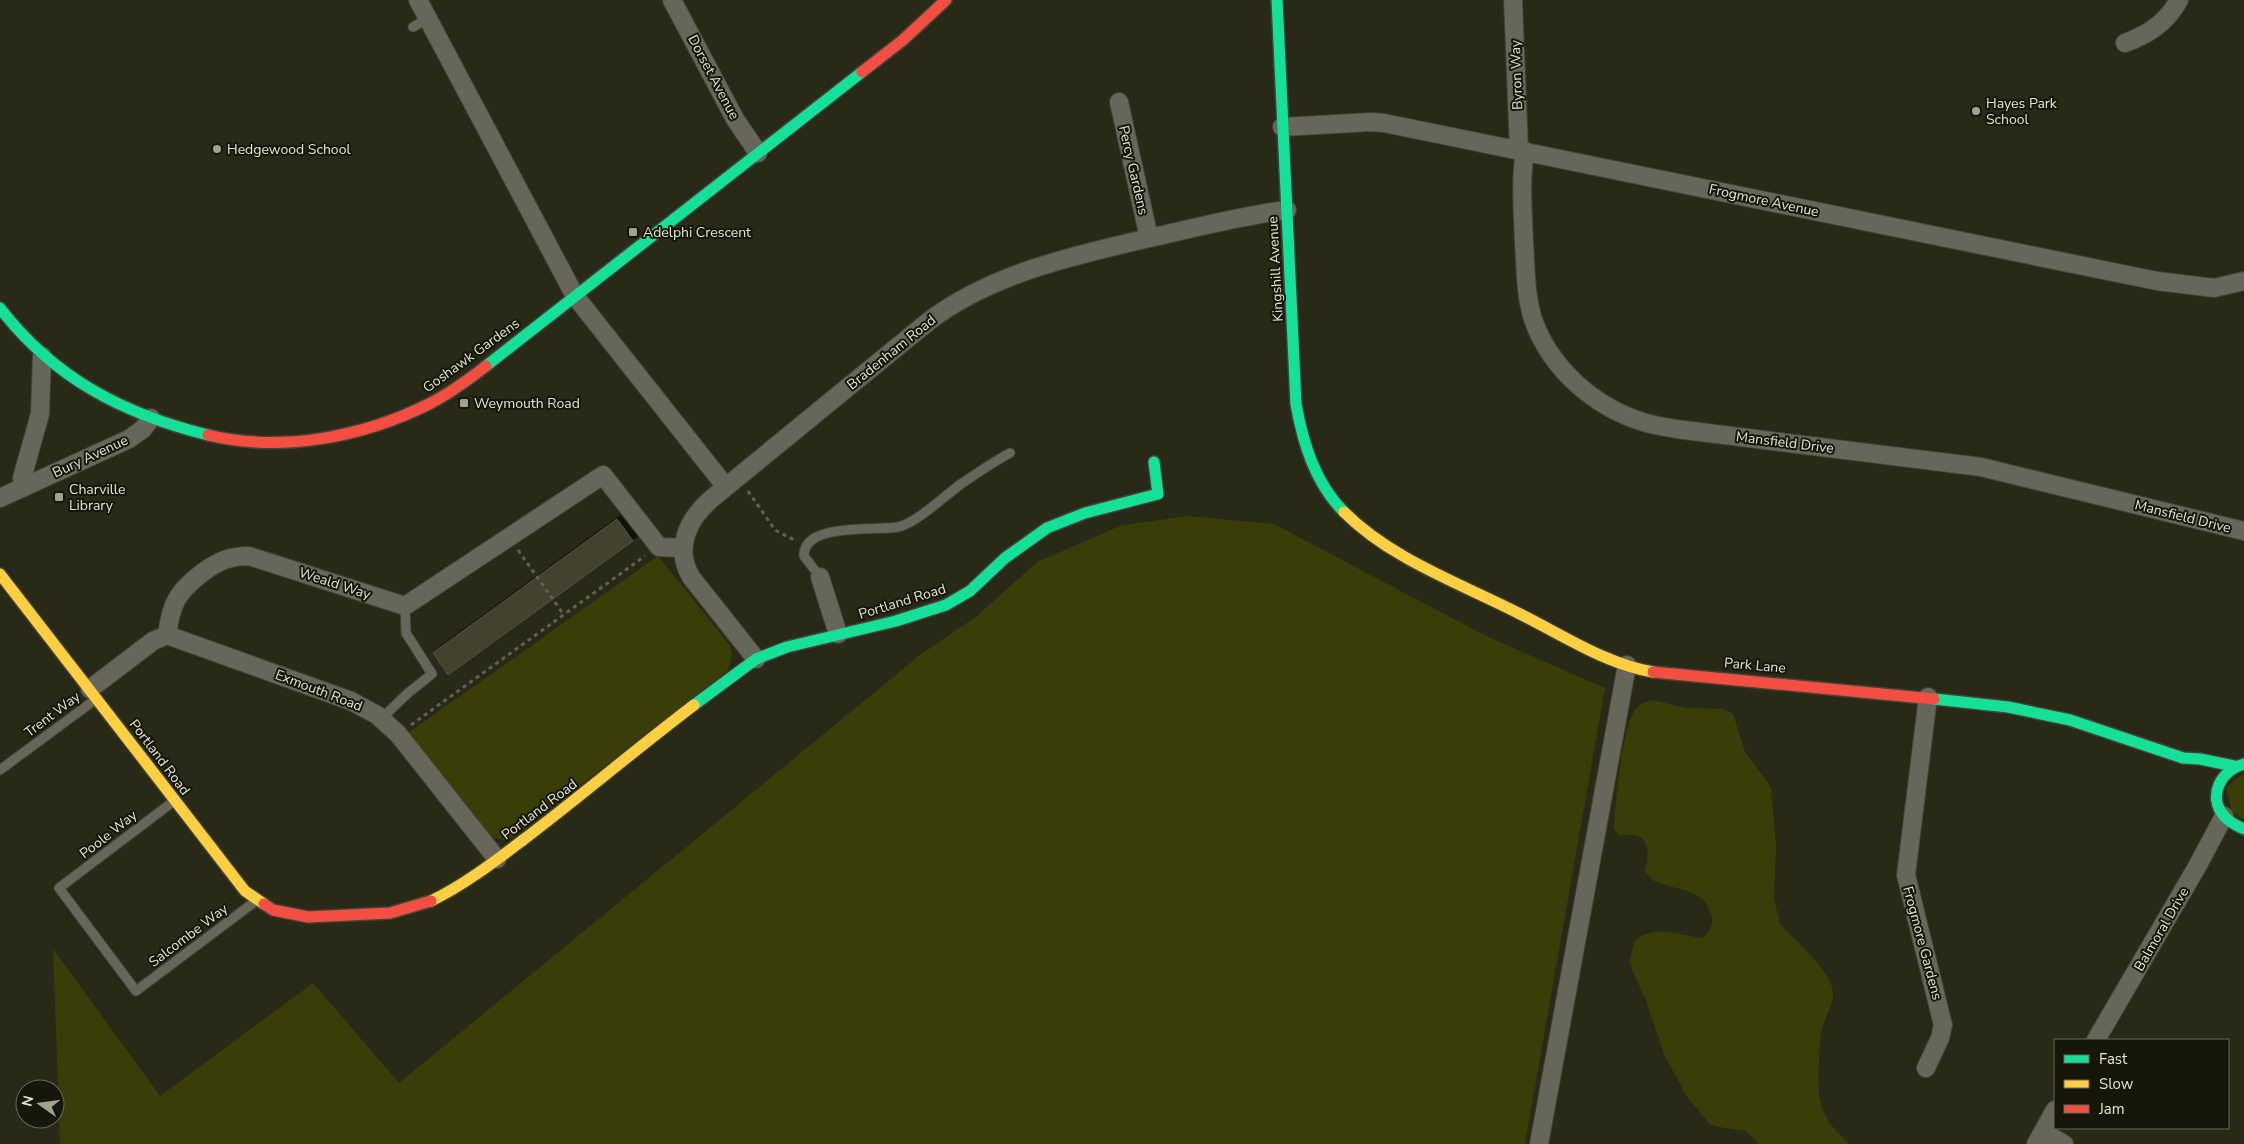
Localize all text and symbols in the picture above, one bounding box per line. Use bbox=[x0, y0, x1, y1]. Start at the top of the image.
street label: Dorset Avenue bbox=[683, 32, 744, 123]
street label: Byron Way bbox=[1506, 39, 1527, 110]
place label: Hayes Park School bbox=[1986, 94, 2058, 129]
marker: Hayes Park School bbox=[1970, 105, 1982, 117]
street label: Percy Gardens bbox=[1114, 124, 1153, 217]
place label: Hedgewood School bbox=[227, 140, 351, 159]
marker: Hedgewood School bbox=[211, 143, 223, 155]
street label: Frogmore Avenue bbox=[1707, 180, 1821, 221]
street label: Kingshill Avenue bbox=[1263, 216, 1288, 322]
place label: Adelphi Crescent bbox=[643, 223, 751, 242]
marker: Adelphi Crescent bbox=[627, 226, 639, 238]
street label: Bradenham Road bbox=[843, 311, 940, 394]
street label: Goshawk Gardens bbox=[419, 314, 524, 397]
place label: Weymouth Road bbox=[474, 394, 580, 413]
marker: Weymouth Road bbox=[458, 397, 470, 409]
street label: Mansfield Drive bbox=[1735, 427, 1835, 458]
street label: Bury Avenue bbox=[49, 431, 131, 482]
place label: Charville Library bbox=[69, 480, 125, 515]
marker: Charville Library bbox=[53, 491, 65, 503]
street label: Mansfield Drive bbox=[2133, 495, 2233, 538]
street label: Weald Way bbox=[297, 563, 374, 604]
street label: Portland Road bbox=[856, 579, 948, 624]
street label: Park Lane bbox=[1723, 653, 1787, 678]
street label: Exmouth Road bbox=[272, 665, 365, 716]
street label: Trent Way bbox=[20, 687, 85, 742]
street label: Portland Road bbox=[125, 715, 194, 799]
street label: Portland Road bbox=[497, 775, 581, 844]
street label: Poole Way bbox=[76, 805, 142, 863]
street label: Frogmore Gardens bbox=[1898, 884, 1947, 1002]
street label: Balmoral Drive bbox=[2130, 884, 2193, 975]
street label: Salcombe Way bbox=[145, 899, 232, 971]
legend bbox=[2054, 1039, 2229, 1129]
text: Fast bbox=[2099, 1049, 2128, 1069]
text: Slow bbox=[2099, 1074, 2134, 1094]
north arrow bbox=[15, 1079, 65, 1129]
text: N bbox=[17, 1094, 38, 1108]
text: Jam bbox=[2098, 1099, 2125, 1119]

